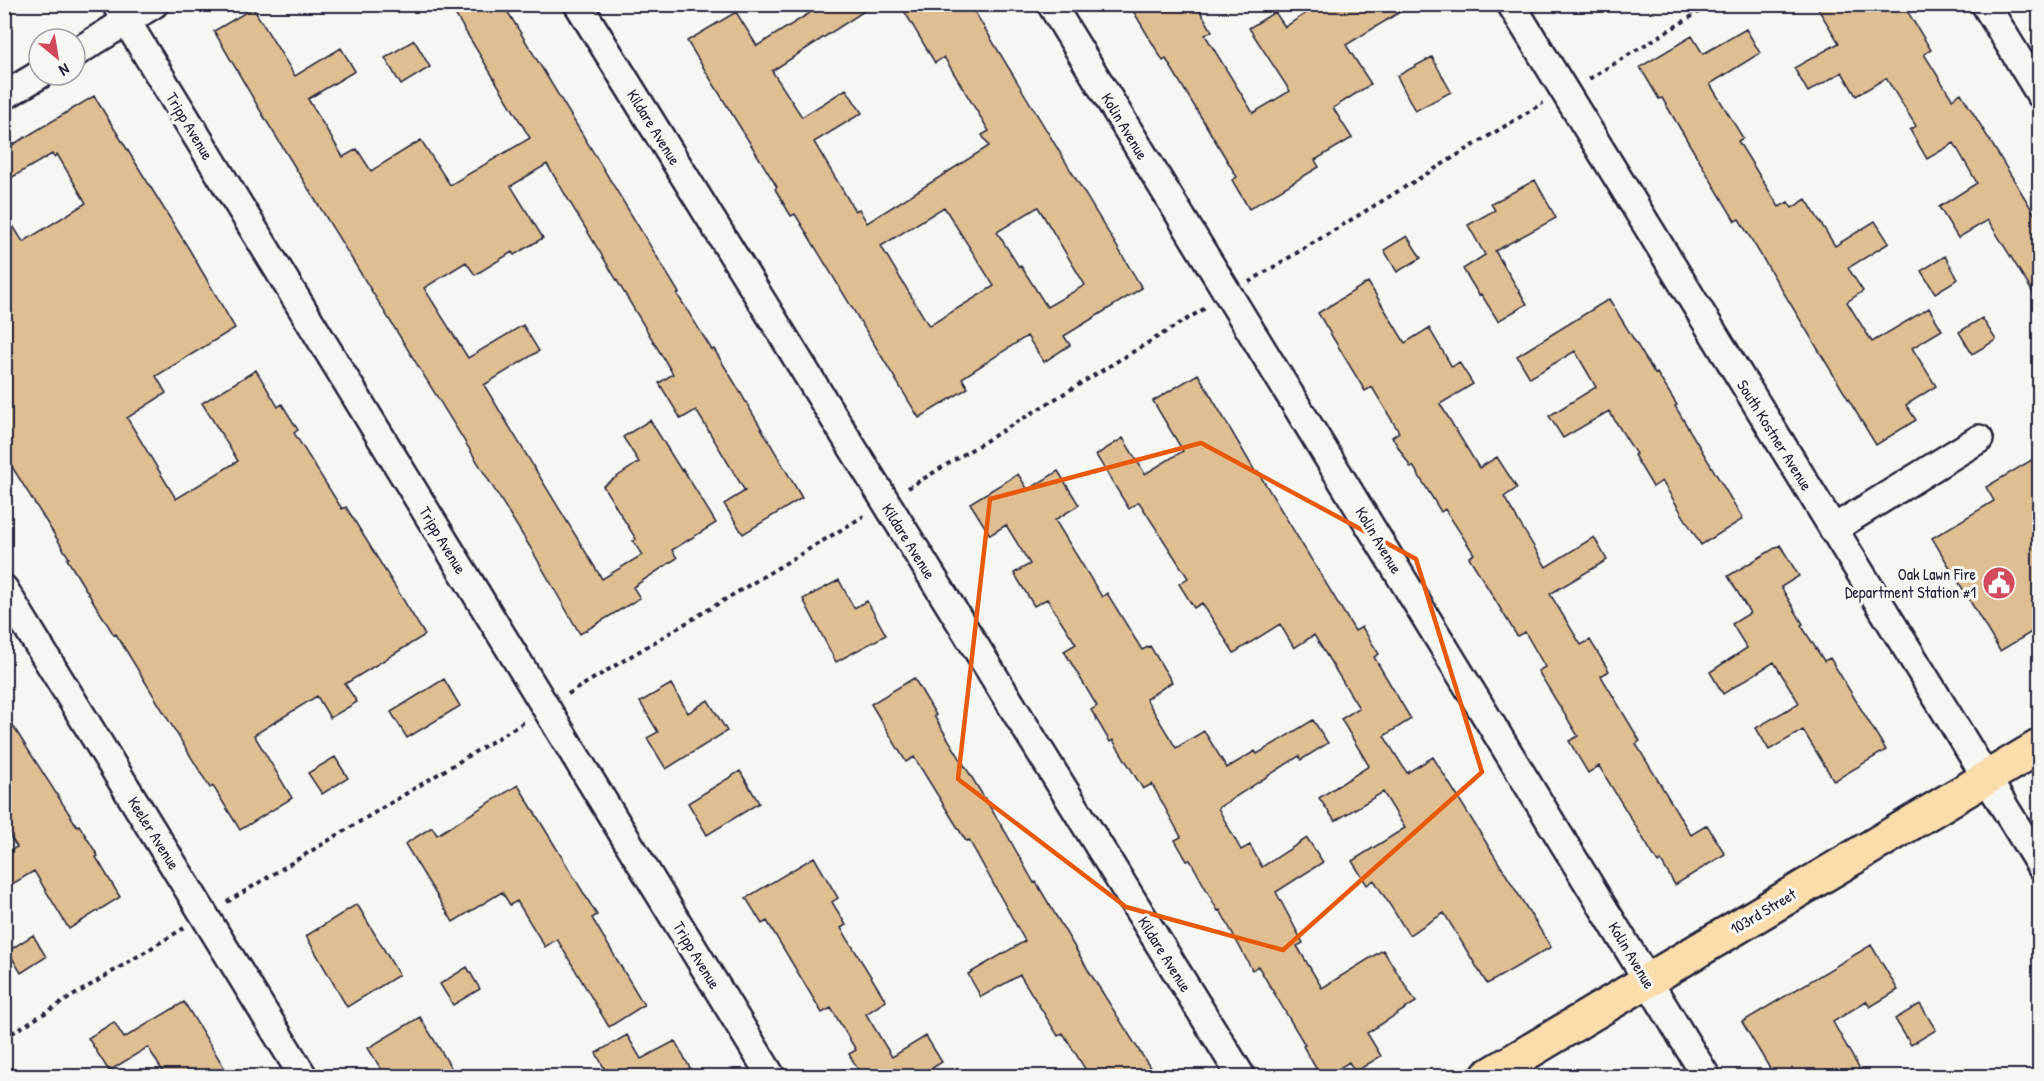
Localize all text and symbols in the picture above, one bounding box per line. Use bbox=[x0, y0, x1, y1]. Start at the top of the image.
north arrow bbox=[27, 27, 87, 87]
text: N bbox=[55, 58, 74, 82]
street label: Kildare Avenue bbox=[622, 85, 686, 170]
street label: Tripp Avenue bbox=[161, 88, 219, 164]
street label: Kolin Avenue bbox=[1096, 89, 1154, 164]
street label: South Kostner Avenue bbox=[1732, 375, 1818, 495]
street label: Kildare Avenue bbox=[877, 499, 941, 584]
street label: Tripp Avenue bbox=[414, 502, 472, 578]
street label: Kolin Avenue bbox=[1350, 503, 1408, 578]
place label: Oak Lawn Fire Department Station #1 bbox=[1845, 563, 1977, 603]
public building icon: Oak Lawn Fire Department Station #1 bbox=[1981, 565, 2017, 601]
street label: Keeler Avenue bbox=[123, 792, 185, 874]
street label: 103rd Street bbox=[1726, 882, 1801, 939]
street label: Kildare Avenue bbox=[1133, 912, 1197, 997]
street label: Tripp Avenue bbox=[668, 917, 726, 993]
street label: Kolin Avenue bbox=[1603, 918, 1661, 993]

